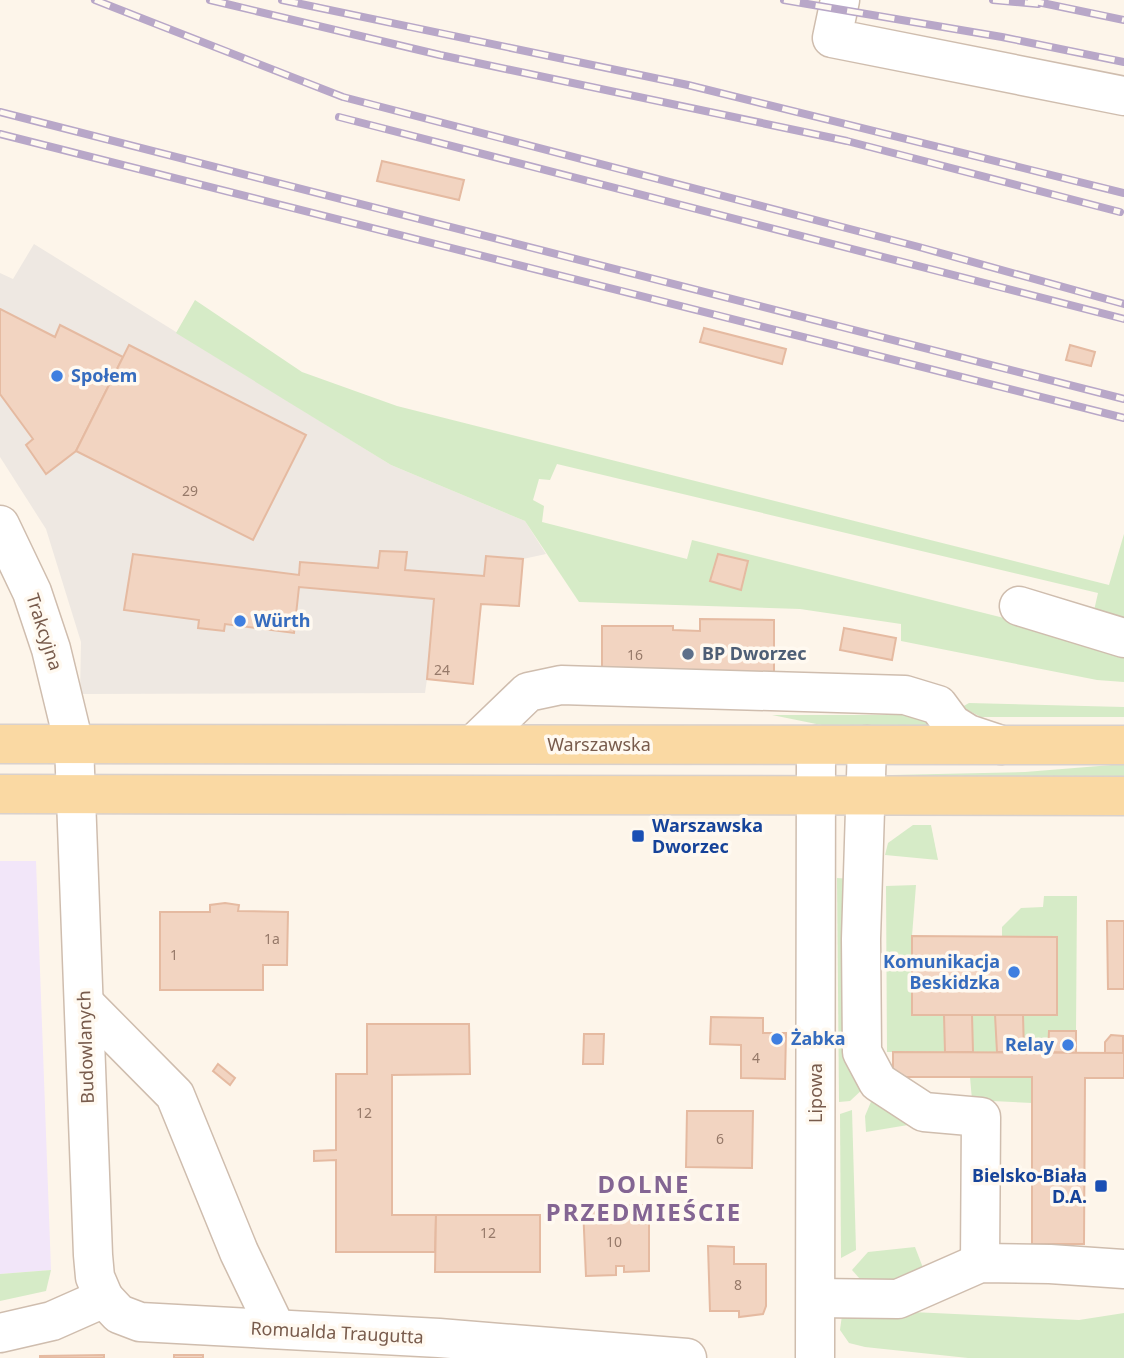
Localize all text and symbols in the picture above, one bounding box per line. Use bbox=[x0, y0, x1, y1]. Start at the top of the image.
place label: Społem bbox=[71, 363, 137, 387]
marker: Społem bbox=[49, 368, 65, 384]
house number: 29 bbox=[182, 481, 198, 500]
street label: Trakcyjna bbox=[21, 590, 69, 673]
place label: Würth bbox=[254, 608, 310, 632]
marker: Würth bbox=[232, 613, 248, 629]
place label: BP Dworzec bbox=[702, 641, 807, 665]
house number: 16 bbox=[627, 645, 643, 664]
marker: BP Dworzec bbox=[680, 646, 696, 662]
house number: 24 bbox=[434, 660, 450, 679]
street label: Warszawska bbox=[547, 732, 651, 756]
place label: Warszawska Dworzec bbox=[652, 813, 763, 858]
marker: Warszawska Dworzec bbox=[630, 828, 646, 844]
house number: 1a bbox=[264, 929, 280, 948]
house number: 1 bbox=[170, 945, 178, 964]
place label: Komunikacja Beskidzka bbox=[883, 949, 1000, 994]
marker: Komunikacja Beskidzka bbox=[1006, 964, 1022, 980]
street label: Budowlanych bbox=[71, 990, 99, 1104]
place label: Żabka bbox=[791, 1026, 846, 1050]
marker: Żabka bbox=[769, 1031, 785, 1047]
place label: Relay bbox=[1005, 1032, 1055, 1056]
marker: Relay bbox=[1060, 1037, 1076, 1053]
house number: 4 bbox=[752, 1048, 760, 1067]
street label: Lipowa bbox=[803, 1063, 827, 1123]
house number: 12 bbox=[356, 1103, 372, 1122]
house number: 6 bbox=[716, 1129, 724, 1148]
place label: Bielsko-Biała D.A. bbox=[972, 1163, 1087, 1208]
district label: DOLNE PRZEDMIEŚCIE bbox=[546, 1167, 742, 1228]
marker: Bielsko-Biała D.A. bbox=[1093, 1178, 1109, 1194]
house number: 12 bbox=[480, 1223, 496, 1242]
house number: 10 bbox=[606, 1232, 622, 1251]
house number: 8 bbox=[734, 1275, 742, 1294]
street label: Romualda Traugutta bbox=[250, 1315, 424, 1349]

